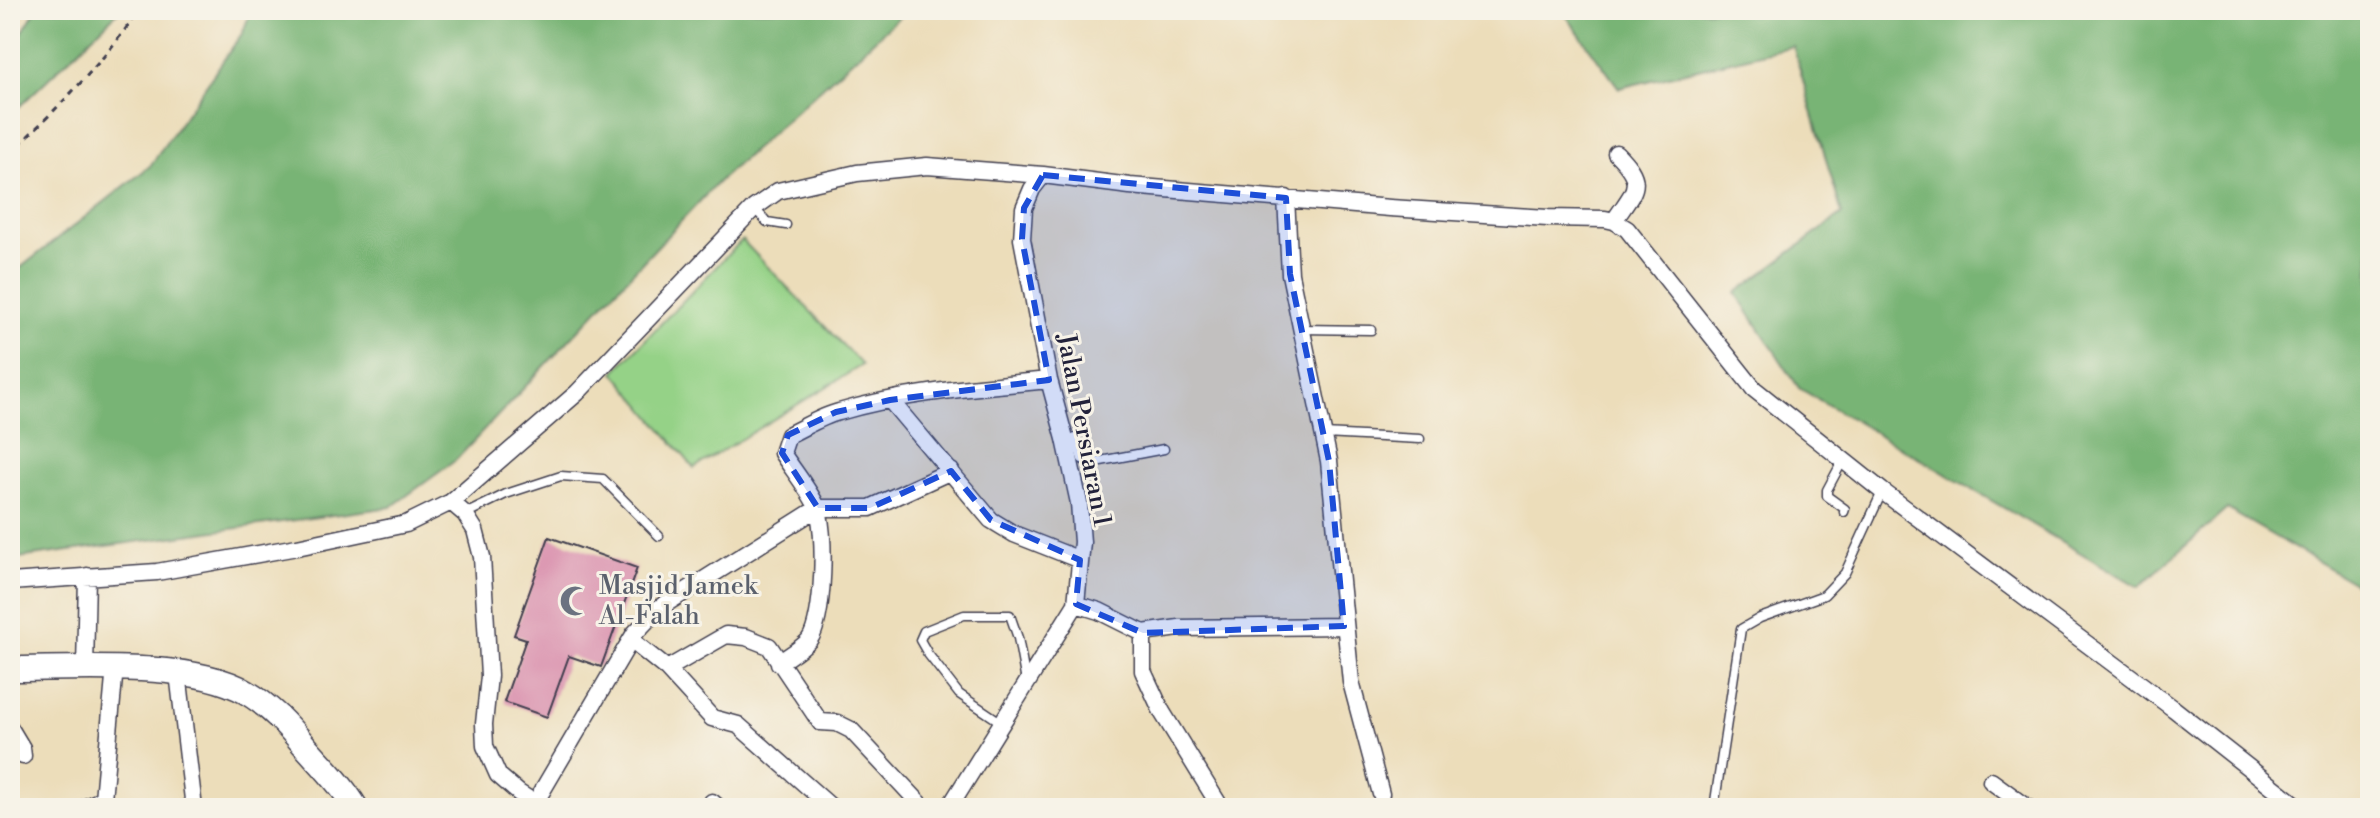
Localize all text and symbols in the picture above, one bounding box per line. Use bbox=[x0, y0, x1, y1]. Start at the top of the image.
street label: Jalan Persiaran 1 bbox=[1049, 330, 1118, 529]
place label: Masjid Jamek Al-Falah bbox=[598, 570, 759, 632]
mosque icon: Masjid Jamek Al-Falah bbox=[558, 584, 592, 618]

